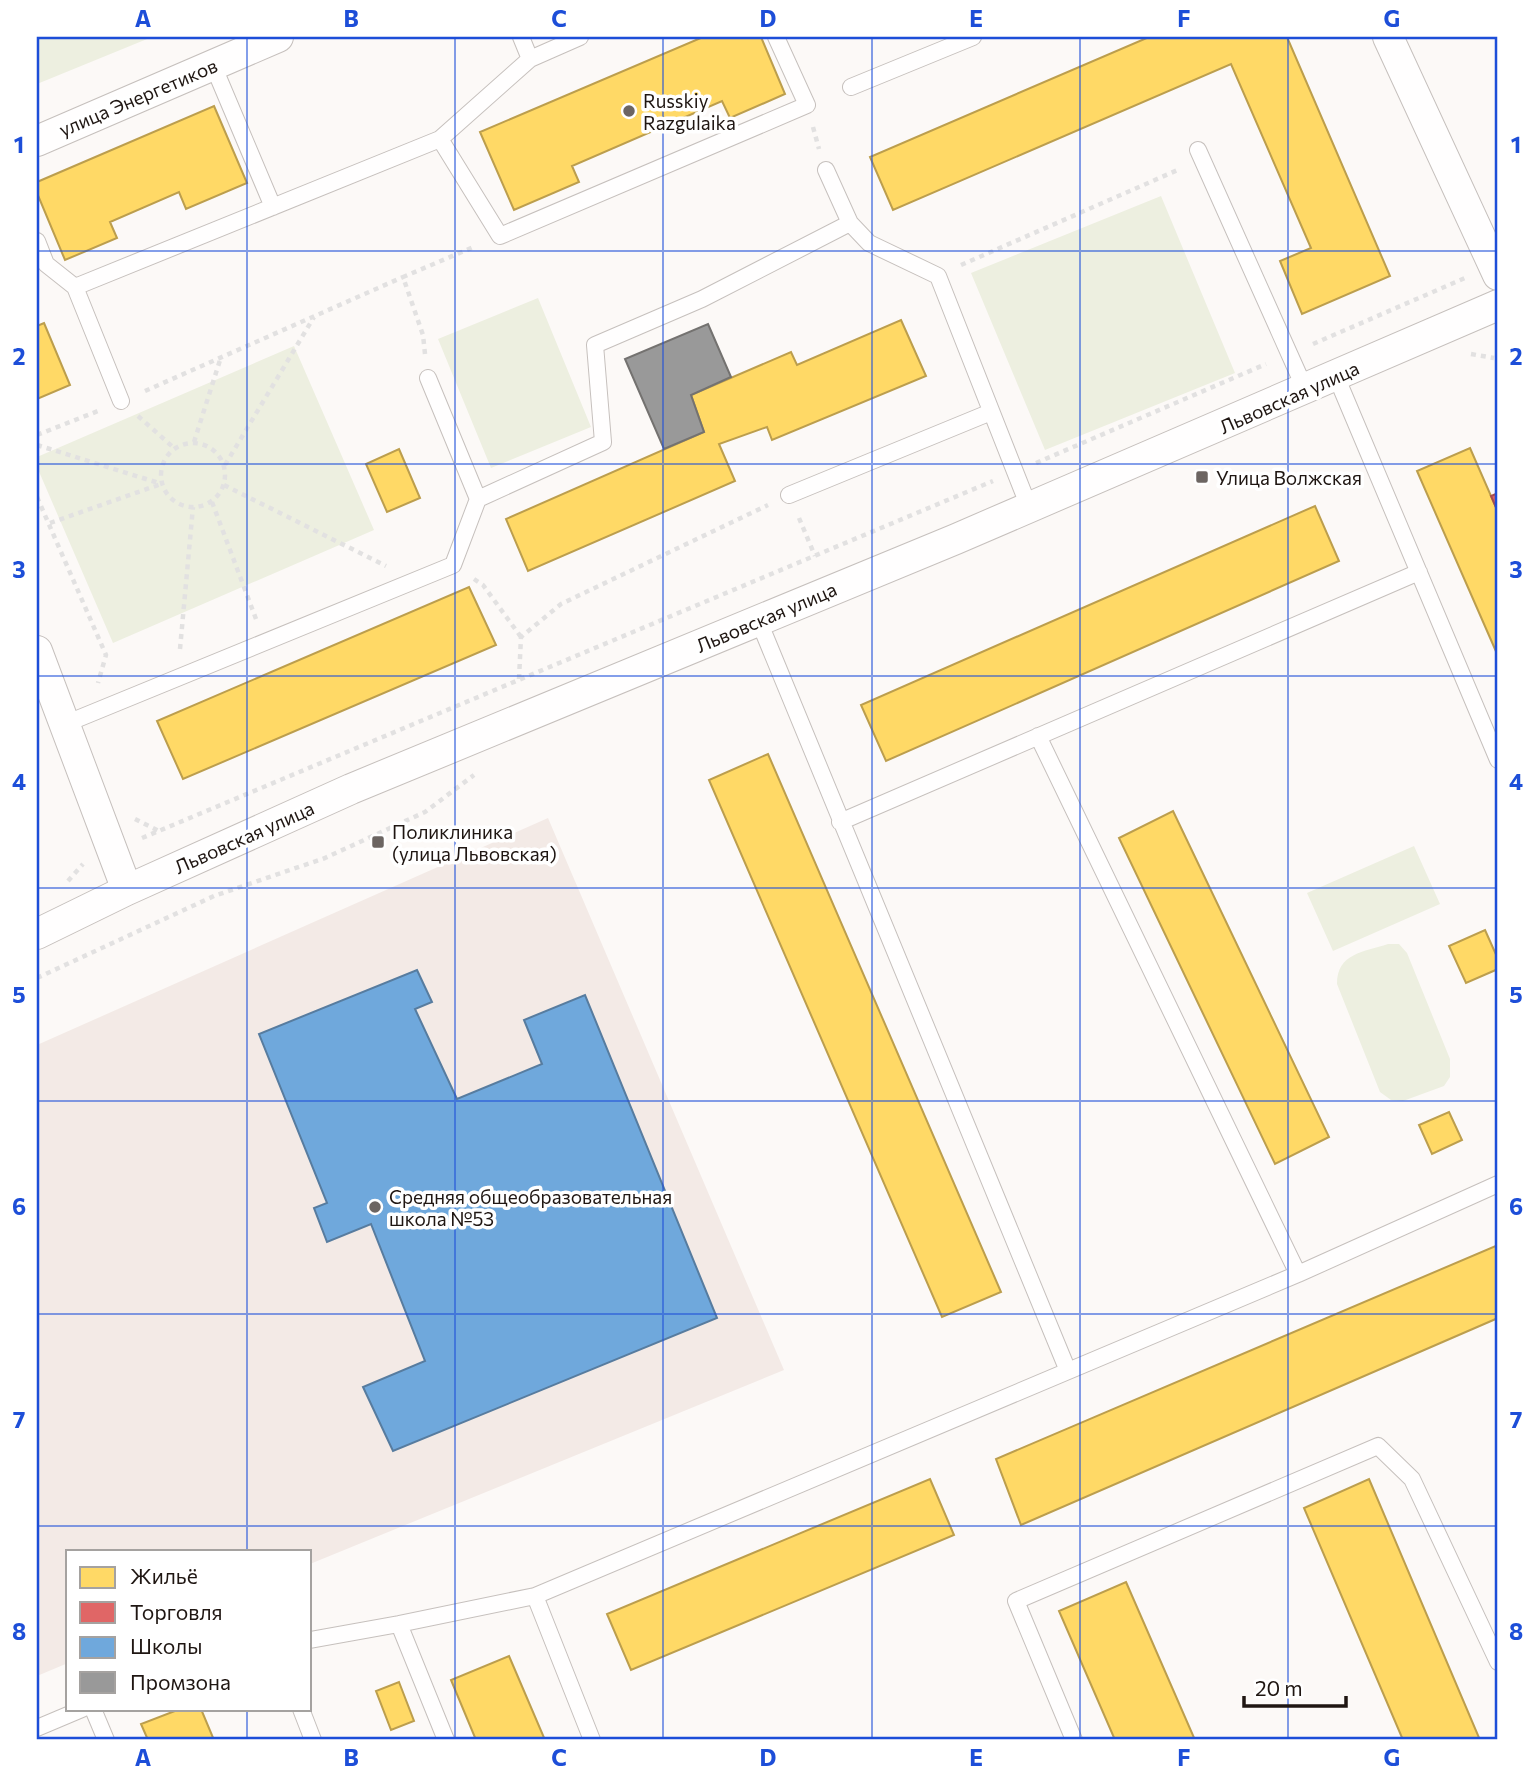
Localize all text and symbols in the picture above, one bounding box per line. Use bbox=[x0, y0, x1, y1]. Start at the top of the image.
text: A bbox=[135, 4, 152, 32]
text: B bbox=[343, 4, 359, 32]
text: C bbox=[551, 4, 567, 32]
text: D bbox=[760, 4, 777, 32]
text: E bbox=[969, 4, 983, 32]
text: F bbox=[1177, 4, 1191, 32]
text: G bbox=[1384, 4, 1400, 32]
street label: улица Энергетиков bbox=[55, 53, 221, 141]
place label: Russkiy Razgulaika bbox=[643, 89, 736, 134]
marker: Russkiy Razgulaika bbox=[621, 103, 637, 119]
text: 1 bbox=[14, 130, 24, 158]
text: 1 bbox=[1511, 130, 1521, 158]
text: 2 bbox=[12, 342, 26, 370]
text: 2 bbox=[1509, 342, 1523, 370]
street label: Львовская улица bbox=[1216, 356, 1362, 438]
place label: Улица Волжская bbox=[1216, 466, 1362, 489]
marker: Улица Волжская bbox=[1194, 469, 1210, 485]
text: 3 bbox=[12, 555, 26, 583]
text: 3 bbox=[1509, 555, 1523, 583]
street label: Львовская улица bbox=[692, 577, 840, 657]
text: 4 bbox=[12, 767, 26, 795]
text: 4 bbox=[1509, 767, 1523, 795]
street label: Львовская улица bbox=[171, 796, 317, 878]
place label: Поликлиника (улица Львовская) bbox=[392, 820, 557, 865]
marker: Поликлиника (улица Львовская) bbox=[370, 834, 386, 850]
text: 5 bbox=[12, 980, 26, 1008]
text: 5 bbox=[1509, 980, 1523, 1008]
place label: Средняя общеобразовательная школа №53 bbox=[389, 1185, 672, 1230]
text: 6 bbox=[12, 1192, 26, 1220]
text: 6 bbox=[1509, 1192, 1523, 1220]
marker: Средняя общеобразовательная школа №53 bbox=[367, 1199, 383, 1215]
text: 7 bbox=[13, 1405, 25, 1433]
text: 7 bbox=[1510, 1405, 1522, 1433]
legend bbox=[66, 1550, 312, 1710]
text: Жильё bbox=[130, 1563, 198, 1588]
text: Торговля bbox=[130, 1599, 223, 1624]
text: 8 bbox=[12, 1617, 26, 1645]
text: 8 bbox=[1509, 1617, 1523, 1645]
text: Школы bbox=[130, 1633, 202, 1658]
scale bar bbox=[1244, 1665, 1346, 1709]
text: Промзона bbox=[130, 1669, 231, 1694]
text: 20 m bbox=[1255, 1675, 1303, 1700]
text: A bbox=[135, 1743, 152, 1771]
text: B bbox=[343, 1743, 359, 1771]
text: C bbox=[551, 1743, 567, 1771]
text: D bbox=[760, 1743, 777, 1771]
text: E bbox=[969, 1743, 983, 1771]
text: F bbox=[1177, 1743, 1191, 1771]
text: G bbox=[1384, 1743, 1400, 1771]

